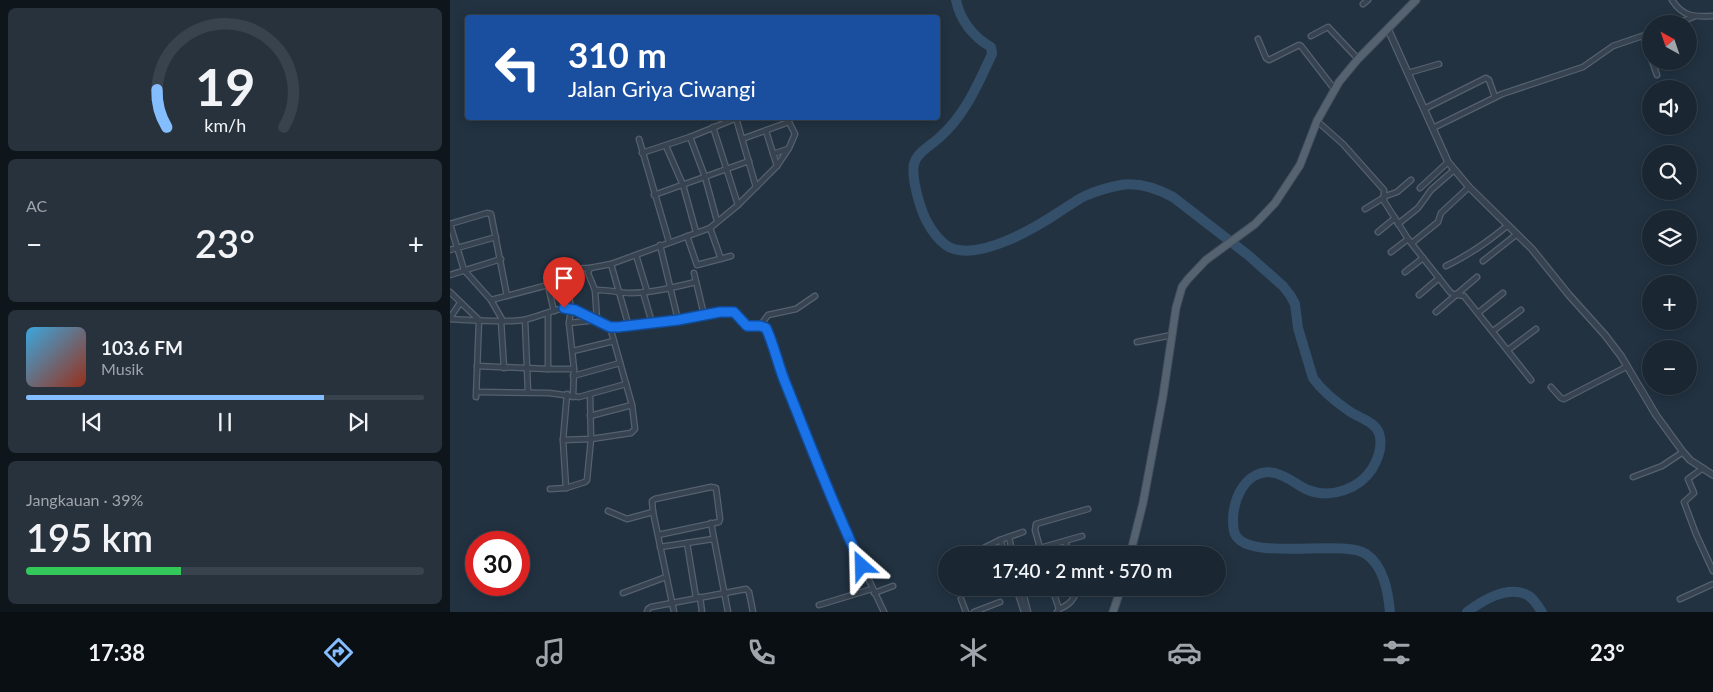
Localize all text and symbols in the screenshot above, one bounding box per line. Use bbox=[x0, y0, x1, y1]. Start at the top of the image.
north arrow bbox=[1642, 15, 1698, 70]
map controls bbox=[1642, 15, 1697, 395]
text: 310 m bbox=[568, 33, 667, 75]
icon: left bbox=[485, 35, 550, 100]
text: 19 bbox=[195, 55, 255, 117]
text: Jalan Griya Ciwangi bbox=[568, 75, 756, 102]
button: sound bbox=[1642, 80, 1697, 135]
text: km/h bbox=[204, 114, 246, 136]
button: search bbox=[1642, 145, 1697, 200]
text: AC bbox=[26, 196, 47, 215]
button: layers bbox=[1642, 210, 1697, 265]
text: 23° bbox=[195, 220, 255, 266]
text: − bbox=[26, 227, 42, 261]
text: + bbox=[408, 227, 424, 261]
pin bbox=[543, 257, 585, 308]
icon: arrive bbox=[550, 264, 578, 292]
button: + bbox=[1642, 275, 1697, 330]
text: 103.6 FM bbox=[101, 336, 183, 359]
button: − bbox=[1642, 340, 1697, 395]
text: Musik bbox=[101, 359, 144, 378]
icon: previous bbox=[78, 408, 106, 436]
icon: pause bbox=[211, 408, 239, 436]
icon: next bbox=[344, 408, 372, 436]
text: Jangkauan · 39% bbox=[26, 490, 143, 509]
text: 195 km bbox=[26, 514, 153, 560]
speed limit sign: 30 bbox=[465, 531, 530, 596]
position arrow bbox=[835, 539, 887, 591]
text: 17:40 · 2 mnt · 570 m bbox=[992, 559, 1172, 582]
icon: directions bbox=[321, 635, 356, 670]
icon: music bbox=[533, 635, 568, 670]
icon: phone bbox=[744, 635, 779, 670]
icon: climate bbox=[956, 635, 991, 670]
icon: car bbox=[1167, 635, 1202, 670]
icon: filters bbox=[1379, 635, 1414, 670]
text: 17:38 bbox=[88, 639, 145, 666]
text: 23° bbox=[1590, 639, 1625, 666]

